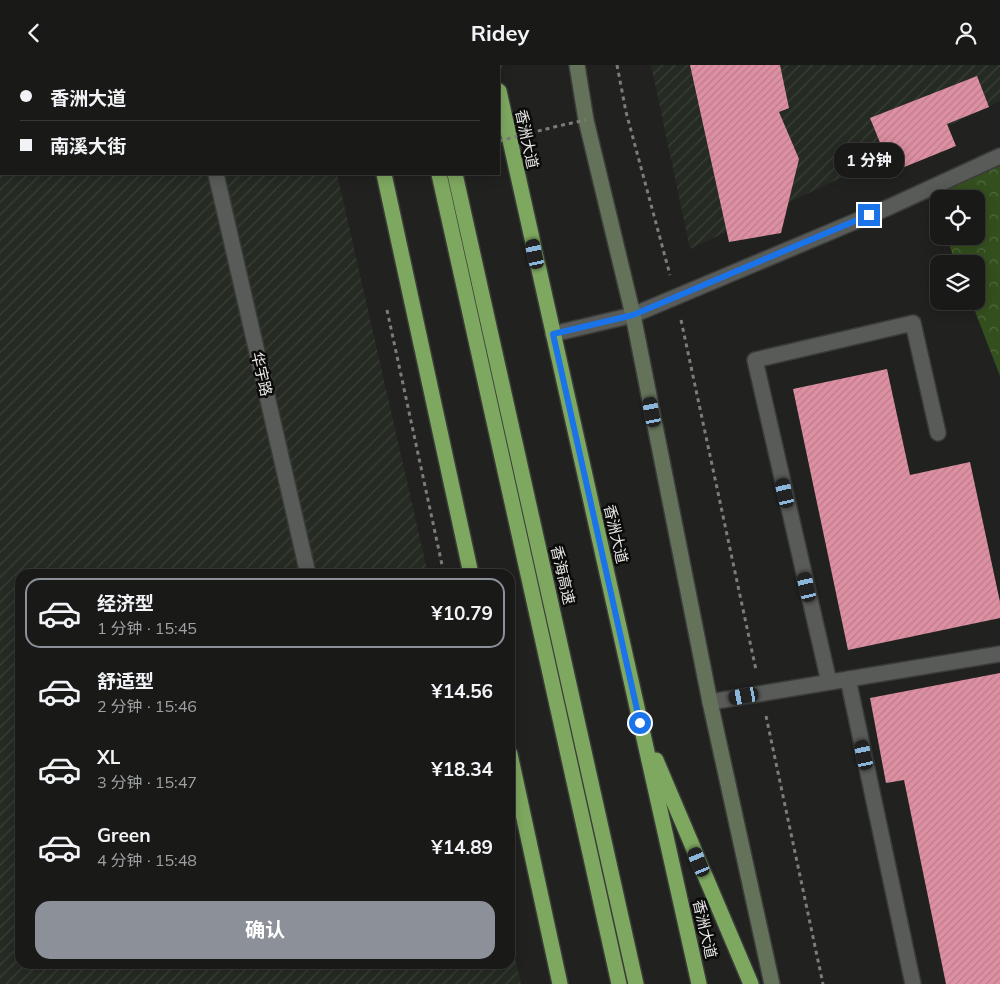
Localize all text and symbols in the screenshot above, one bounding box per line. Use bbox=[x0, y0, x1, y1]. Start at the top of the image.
icon: back bbox=[20, 19, 48, 47]
text: Ridey bbox=[471, 19, 529, 47]
icon: person bbox=[952, 19, 980, 47]
text: 香洲大道 bbox=[50, 86, 126, 110]
street label: 香洲大道 bbox=[511, 108, 543, 170]
text: 南溪大街 bbox=[50, 134, 126, 158]
callout: 1 分钟 bbox=[834, 143, 904, 177]
text: 1 分钟 bbox=[846, 150, 892, 170]
map controls bbox=[930, 190, 985, 310]
button: locate bbox=[930, 190, 985, 245]
route end bbox=[858, 204, 880, 226]
car bbox=[524, 238, 545, 270]
button: layers bbox=[930, 255, 985, 310]
street label: 华宇路 bbox=[248, 350, 276, 398]
car bbox=[641, 396, 662, 428]
car bbox=[774, 477, 795, 509]
street label: 香洲大道 bbox=[600, 503, 632, 565]
street label: 香海高速 bbox=[547, 544, 579, 606]
car bbox=[796, 571, 817, 603]
icon: car bbox=[37, 591, 82, 636]
text: 经济型 bbox=[97, 591, 154, 615]
text: ¥10.79 bbox=[431, 601, 493, 625]
text: 1 分钟 · 15:45 bbox=[97, 618, 197, 638]
icon: car bbox=[37, 669, 82, 714]
text: 舒适型 bbox=[97, 669, 154, 693]
text: ¥14.56 bbox=[431, 679, 493, 703]
car bbox=[727, 686, 760, 706]
text: 2 分钟 · 15:46 bbox=[97, 696, 197, 716]
route start bbox=[629, 712, 651, 734]
car bbox=[853, 739, 874, 771]
text: XL bbox=[97, 745, 120, 769]
icon: car bbox=[37, 747, 82, 792]
text: ¥18.34 bbox=[431, 757, 493, 781]
text: 3 分钟 · 15:47 bbox=[97, 772, 197, 792]
text: Green bbox=[97, 823, 151, 847]
icon: car bbox=[37, 825, 82, 870]
text: ¥14.89 bbox=[431, 835, 493, 859]
car bbox=[686, 845, 711, 879]
text: 4 分钟 · 15:48 bbox=[97, 850, 197, 870]
street label: 香洲大道 bbox=[689, 898, 721, 960]
button: 确认 bbox=[35, 901, 495, 959]

